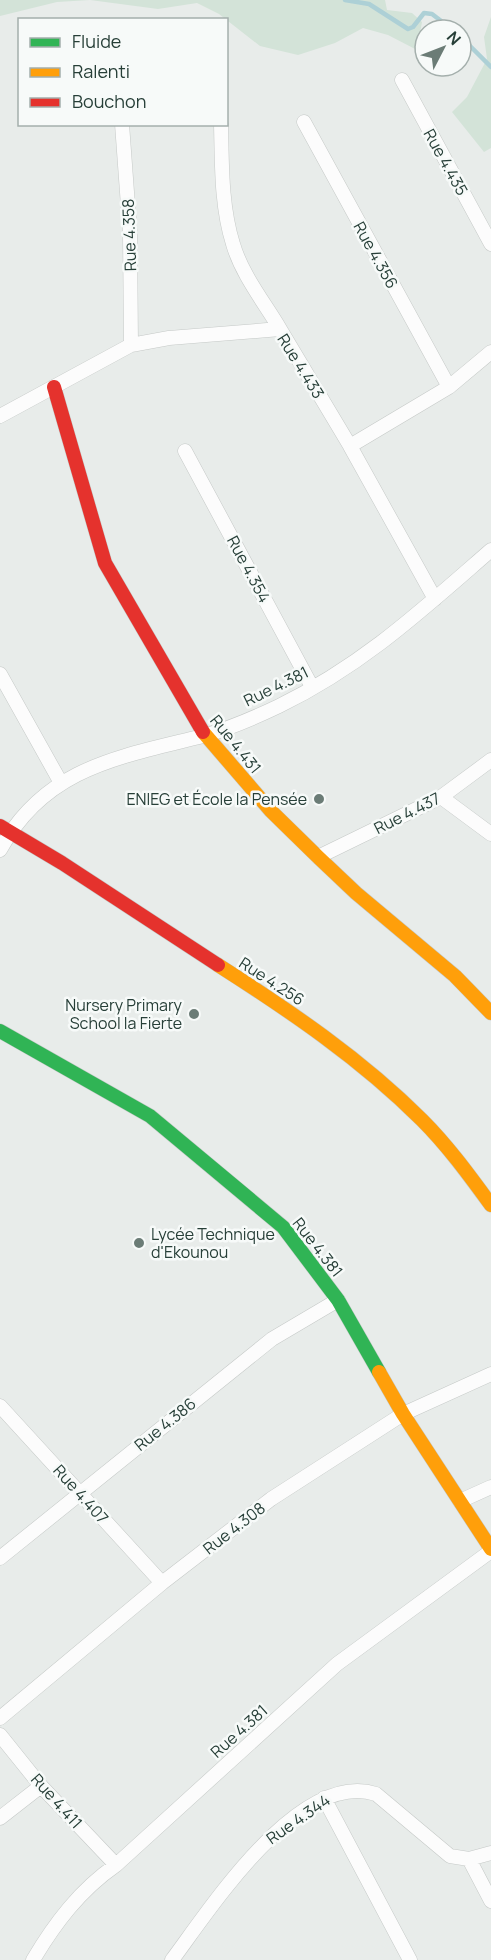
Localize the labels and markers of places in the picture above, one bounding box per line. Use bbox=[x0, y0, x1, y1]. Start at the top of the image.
place label: ENIEG et École la Pensée bbox=[126, 788, 307, 810]
marker: ENIEG et École la Pensée bbox=[312, 792, 326, 806]
place label: Nursery Primary School la Fierte bbox=[65, 994, 183, 1034]
marker: Nursery Primary School la Fierte bbox=[187, 1007, 201, 1021]
place label: Lycée Technique d'Ekounou bbox=[151, 1223, 275, 1263]
marker: Lycée Technique d'Ekounou bbox=[132, 1236, 146, 1250]

